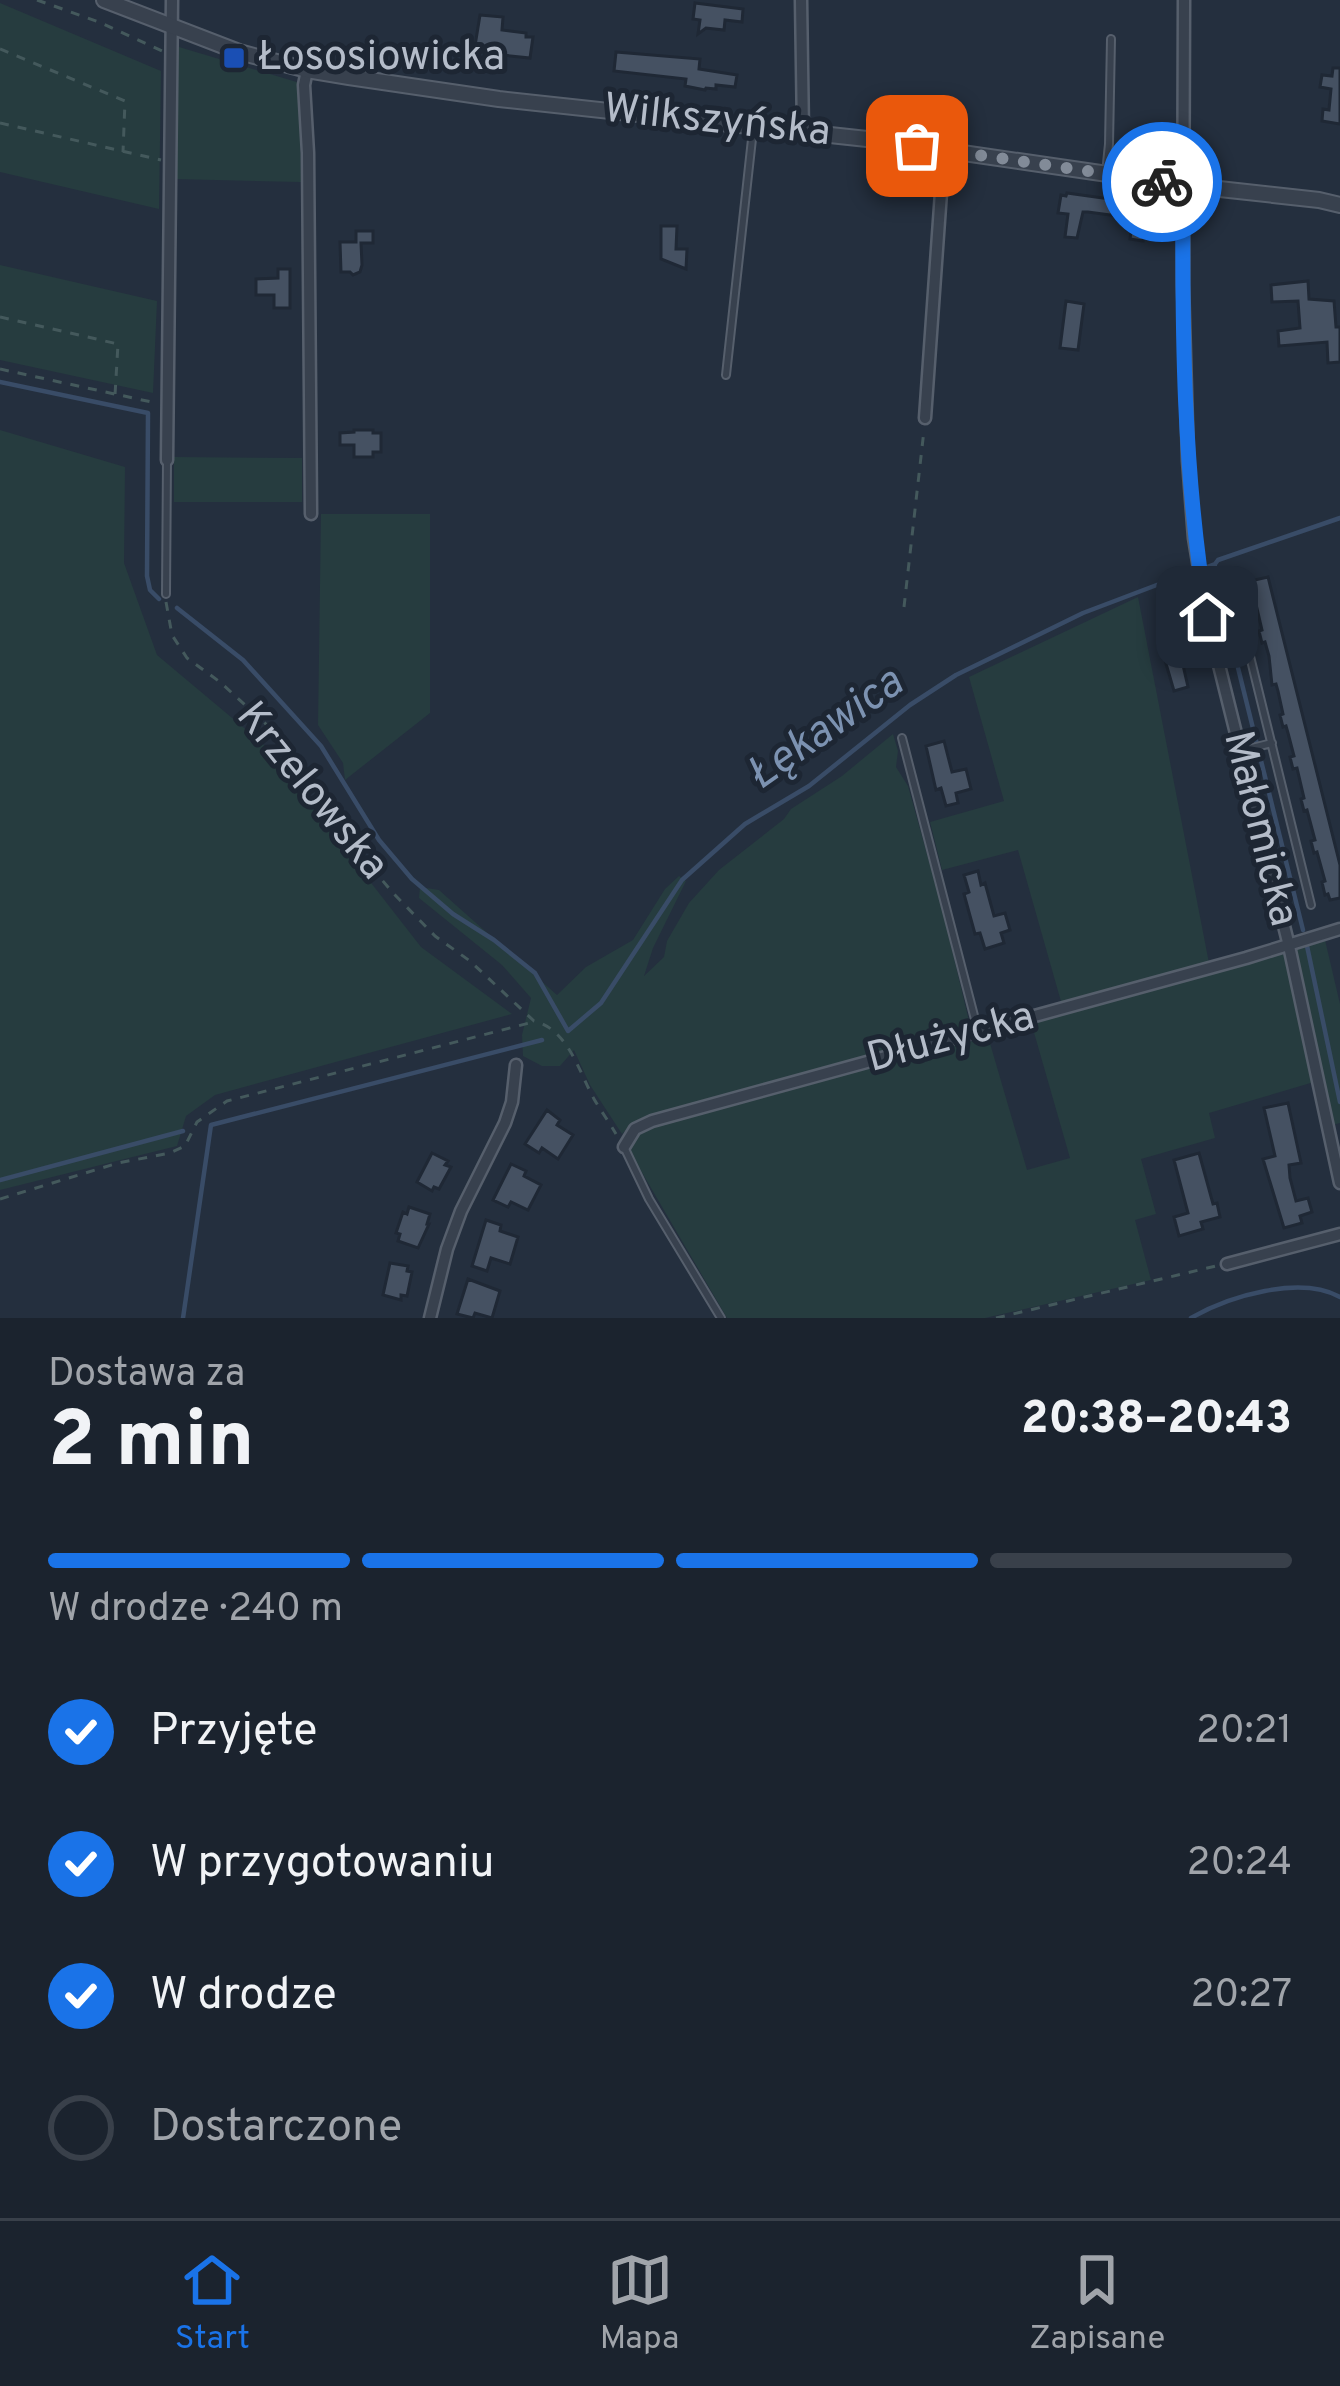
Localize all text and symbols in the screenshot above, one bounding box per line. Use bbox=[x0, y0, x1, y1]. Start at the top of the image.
place label: Łososiowicka bbox=[258, 32, 505, 85]
marker: Łososiowicka bbox=[221, 45, 247, 71]
street label: Wilkszyńska bbox=[601, 84, 833, 160]
pin bbox=[866, 95, 968, 197]
icon: bag bbox=[884, 113, 950, 179]
courier bbox=[1102, 122, 1222, 242]
icon: bike bbox=[1129, 149, 1195, 215]
pin bbox=[1156, 566, 1258, 668]
icon: home bbox=[1174, 584, 1240, 650]
water label: Łękawica bbox=[737, 655, 916, 804]
street label: Krzelowska bbox=[223, 692, 399, 892]
street label: Małomicka bbox=[1209, 726, 1309, 932]
street label: Dłużycka bbox=[862, 991, 1040, 1087]
text: Dostawa za bbox=[48, 1351, 245, 1400]
text: 20:38–20:43 bbox=[1021, 1392, 1292, 1449]
text: 2 min bbox=[48, 1395, 254, 1494]
text: W drodze · 240 m bbox=[48, 1586, 343, 1635]
icon: check bbox=[48, 1699, 114, 1765]
text: Przyjęte bbox=[150, 1704, 318, 1761]
text: 20:21 bbox=[1196, 1708, 1292, 1757]
icon: check bbox=[48, 1831, 114, 1897]
text: W przygotowaniu bbox=[150, 1836, 495, 1893]
text: 20:24 bbox=[1187, 1840, 1292, 1889]
icon: check bbox=[48, 1963, 114, 2029]
text: W drodze bbox=[150, 1968, 337, 2025]
text: 20:27 bbox=[1190, 1972, 1292, 2021]
text: Dostarczone bbox=[150, 2100, 402, 2157]
tab: Start bbox=[175, 2247, 250, 2361]
tab: Mapa bbox=[600, 2247, 679, 2361]
tab: Zapisane bbox=[1029, 2247, 1165, 2361]

